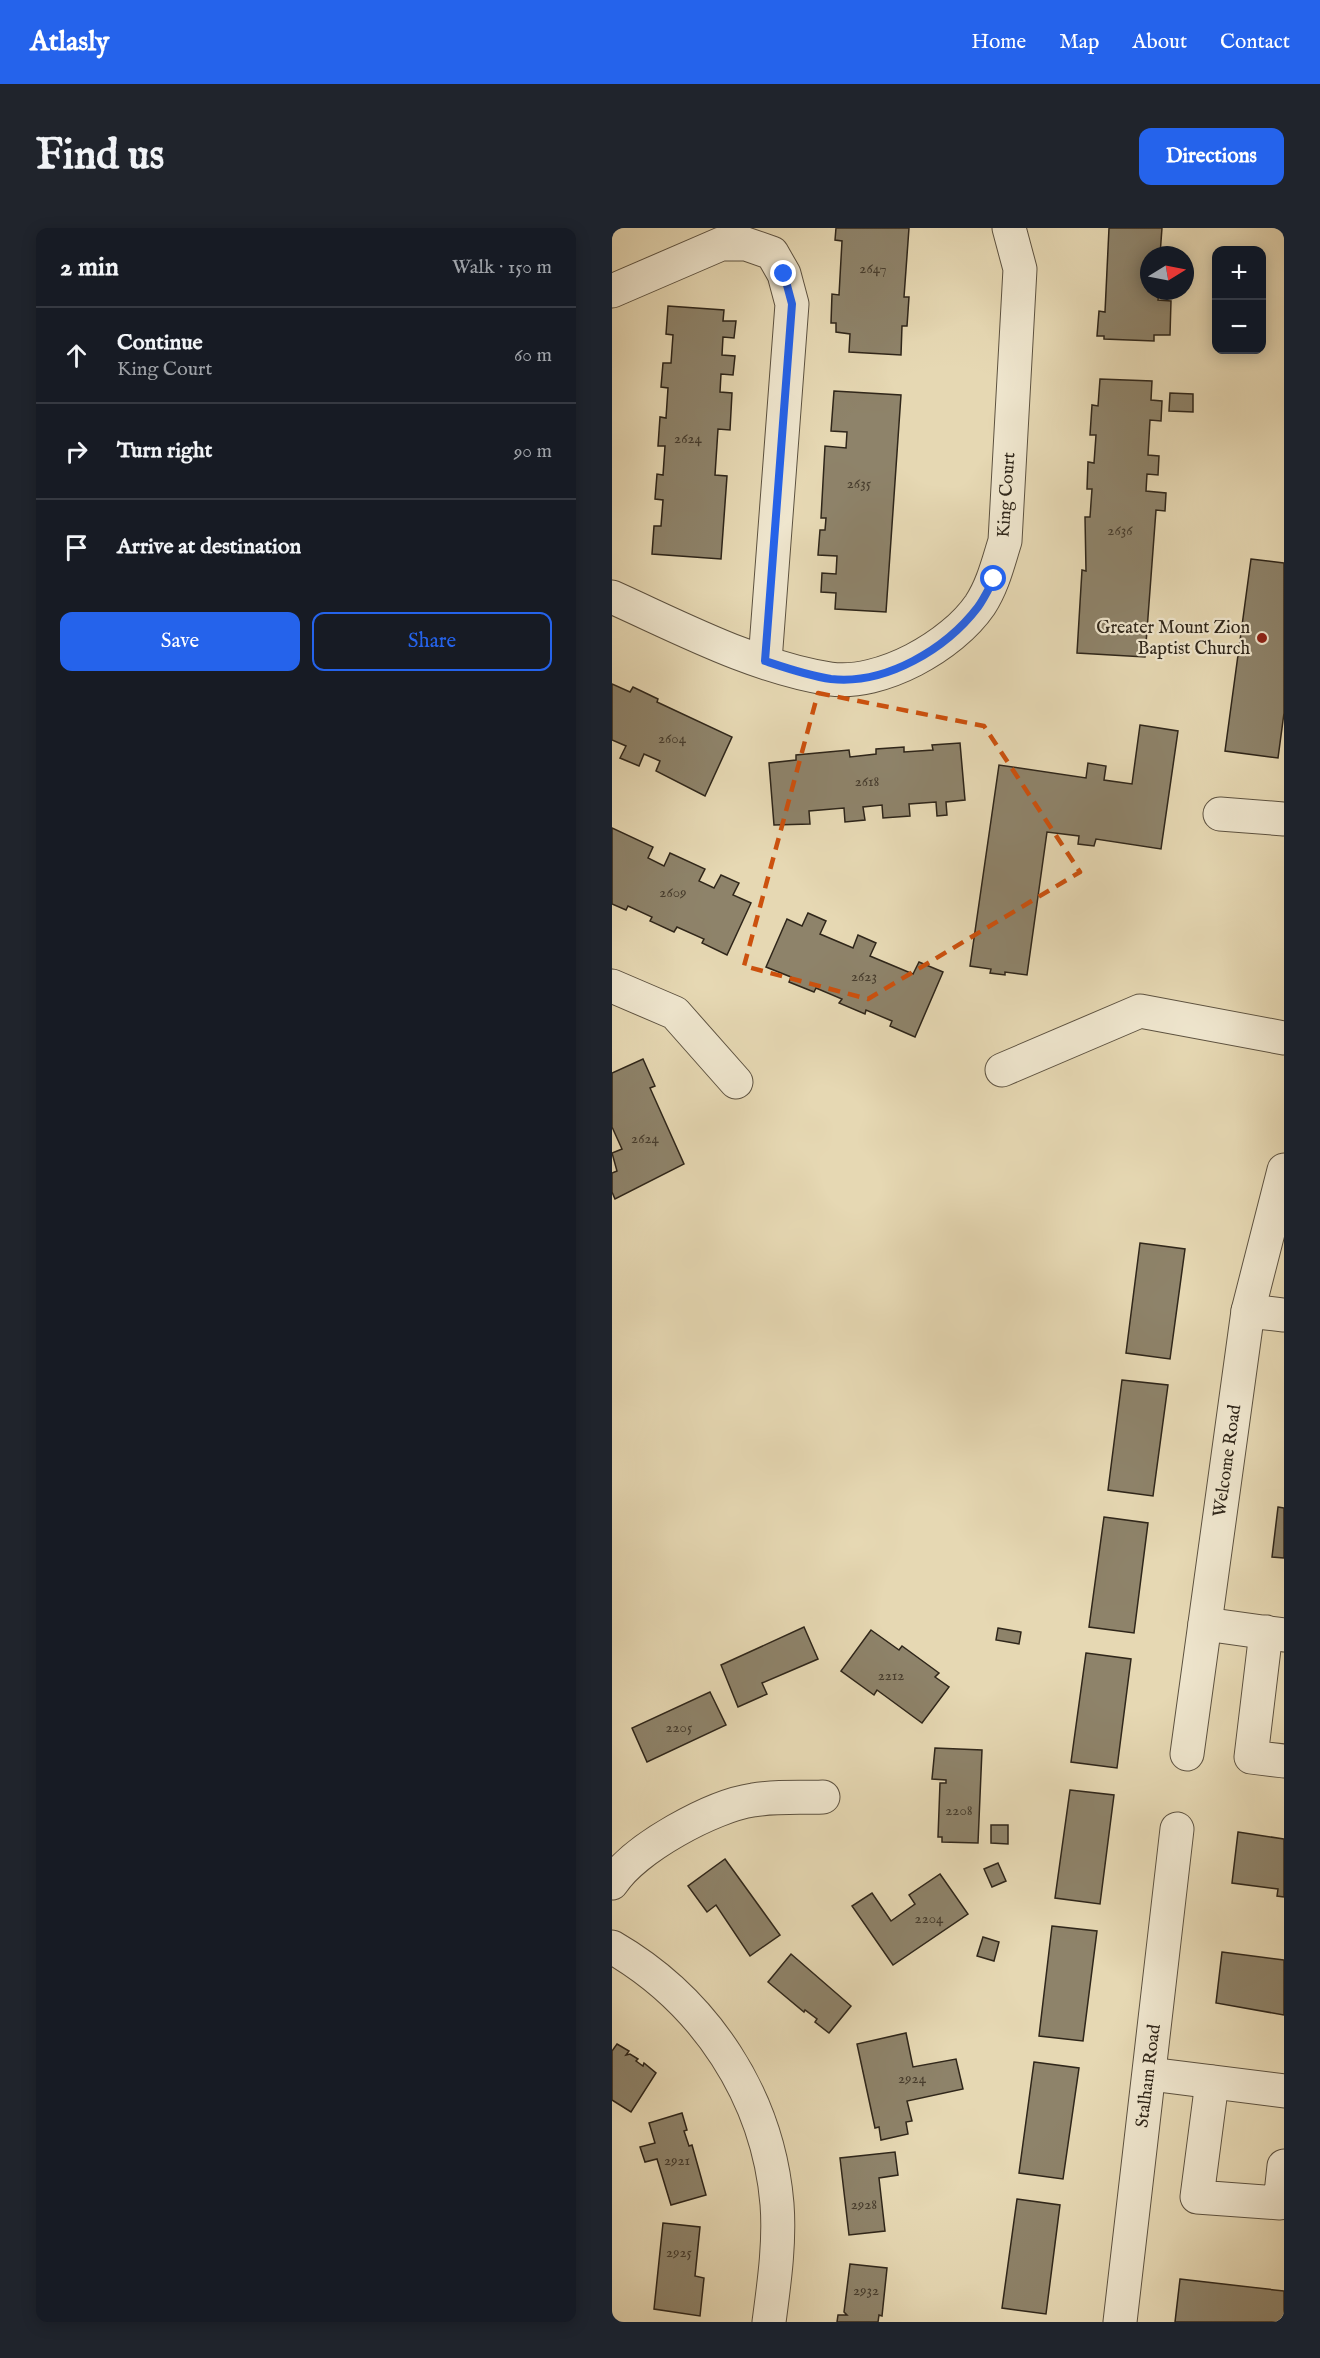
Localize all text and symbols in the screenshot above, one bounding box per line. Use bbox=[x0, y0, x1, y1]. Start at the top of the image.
text: Atlasly bbox=[30, 25, 109, 60]
text: Home bbox=[971, 29, 1026, 56]
text: Map bbox=[1059, 29, 1099, 56]
text: About bbox=[1132, 29, 1187, 56]
text: Contact bbox=[1220, 29, 1290, 56]
button: Directions bbox=[1139, 128, 1284, 185]
text: Find us bbox=[36, 130, 164, 183]
north arrow bbox=[1140, 246, 1194, 300]
map controls bbox=[1212, 246, 1266, 354]
button: + bbox=[1212, 246, 1266, 300]
text: 2 min bbox=[60, 251, 119, 284]
text: Walk · 150 m bbox=[452, 255, 552, 280]
house number: 2647 bbox=[859, 259, 887, 278]
route end bbox=[770, 260, 796, 286]
button: − bbox=[1212, 300, 1266, 354]
text: Continue bbox=[117, 329, 203, 357]
icon: ahead bbox=[60, 339, 93, 372]
text: 60 m bbox=[514, 343, 552, 368]
text: King Court bbox=[117, 357, 212, 382]
house number: 2624 bbox=[674, 429, 703, 448]
icon: right bbox=[60, 435, 93, 468]
text: Turn right bbox=[117, 437, 212, 465]
text: 90 m bbox=[514, 439, 552, 464]
street label: King Court bbox=[993, 451, 1021, 539]
house number: 2635 bbox=[847, 474, 872, 493]
house number: 2636 bbox=[1107, 521, 1133, 540]
icon: arrive bbox=[60, 531, 93, 564]
text: Arrive at destination bbox=[117, 533, 301, 561]
route start bbox=[980, 565, 1006, 591]
button: Save bbox=[60, 612, 300, 671]
button: Share bbox=[312, 612, 552, 671]
place label: Greater Mount Zion Baptist Church bbox=[1096, 617, 1250, 661]
marker: Greater Mount Zion Baptist Church bbox=[1255, 631, 1269, 645]
house number: 2604 bbox=[658, 729, 687, 748]
house number: 2618 bbox=[855, 772, 879, 791]
house number: 2609 bbox=[659, 883, 687, 902]
house number: 2623 bbox=[851, 967, 877, 986]
house number: 2624 bbox=[631, 1129, 660, 1148]
street label: Welcome Road bbox=[1209, 1403, 1247, 1519]
house number: 2212 bbox=[878, 1666, 904, 1685]
house number: 2205 bbox=[666, 1718, 693, 1737]
house number: 2208 bbox=[945, 1801, 973, 1820]
house number: 2204 bbox=[915, 1909, 944, 1928]
street label: Stalham Road bbox=[1131, 2023, 1167, 2129]
house number: 2924 bbox=[898, 2069, 927, 2088]
house number: 2921 bbox=[664, 2151, 690, 2170]
house number: 2928 bbox=[851, 2195, 877, 2214]
house number: 2925 bbox=[666, 2243, 693, 2262]
house number: 2932 bbox=[853, 2281, 879, 2300]

